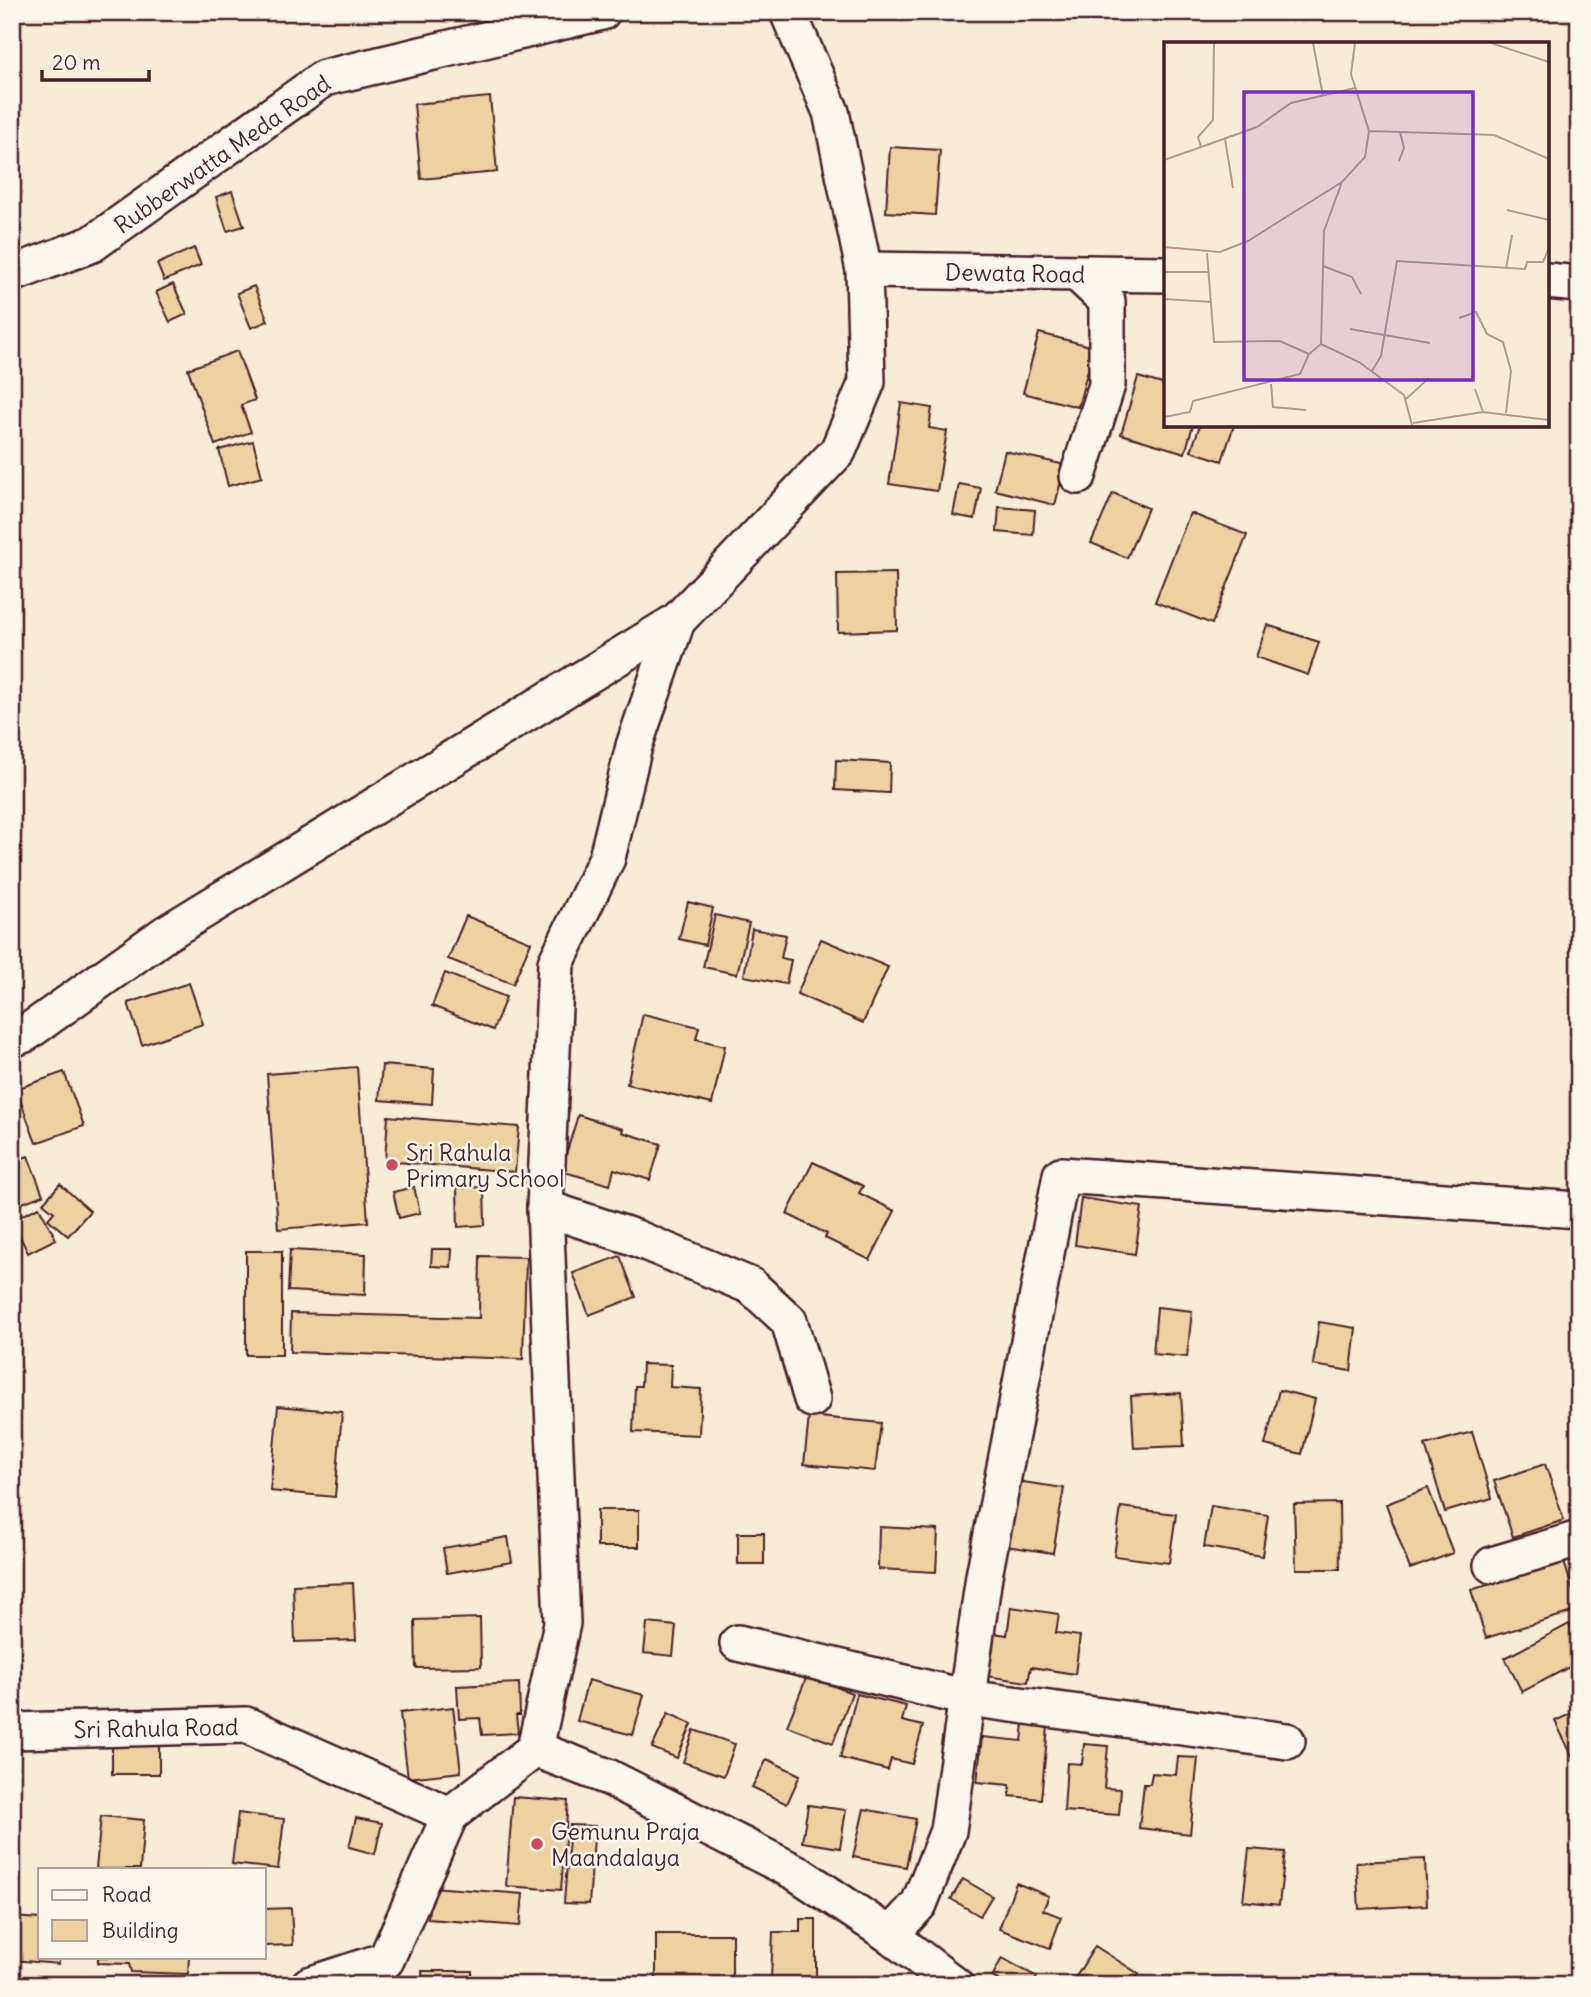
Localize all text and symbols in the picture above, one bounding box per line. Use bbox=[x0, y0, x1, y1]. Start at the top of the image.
scale bar bbox=[42, 38, 149, 82]
inset map bbox=[1164, 42, 1549, 427]
text: 20 m bbox=[52, 49, 101, 76]
street label: Rubberwatta Meda Road bbox=[108, 68, 336, 240]
street label: Dewata Road bbox=[945, 257, 1085, 289]
place label: Sri Rahula Primary School bbox=[406, 1138, 564, 1193]
marker: Sri Rahula Primary School bbox=[384, 1157, 400, 1173]
street label: Sri Rahula Road bbox=[73, 1712, 239, 1744]
place label: Gemunu Praja Maandalaya bbox=[551, 1817, 700, 1872]
marker: Gemunu Praja Maandalaya bbox=[529, 1836, 545, 1852]
legend bbox=[38, 1868, 266, 1958]
text: Road bbox=[102, 1881, 151, 1908]
text: Building bbox=[102, 1917, 178, 1944]

